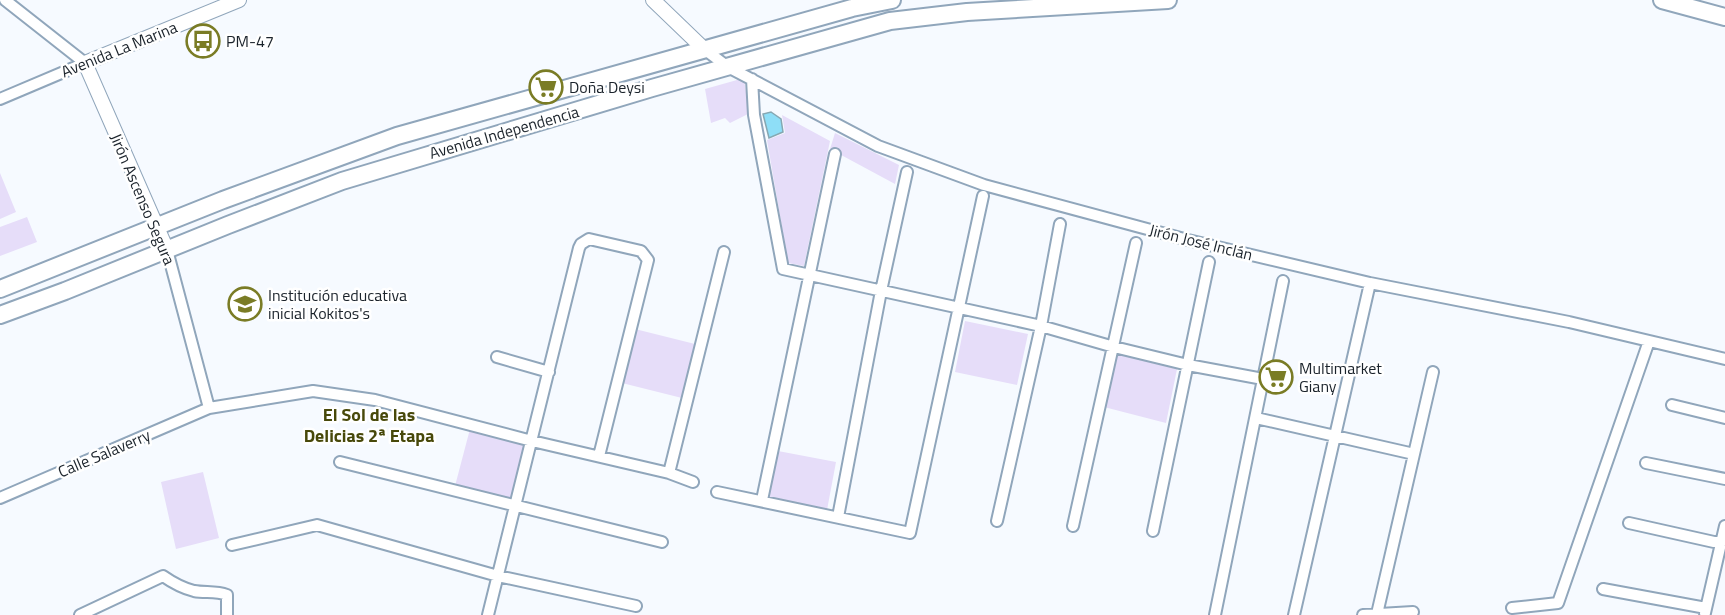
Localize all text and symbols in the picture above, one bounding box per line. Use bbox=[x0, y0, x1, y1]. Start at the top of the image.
street label: Avenida La Marina bbox=[57, 15, 181, 83]
bus stop icon: PM-47 bbox=[185, 23, 221, 59]
place label: PM-47 bbox=[226, 29, 274, 53]
supermarket icon: Doña Deysi bbox=[528, 69, 564, 105]
place label: Doña Deysi bbox=[569, 75, 645, 99]
street label: Avenida Independencia bbox=[426, 99, 582, 165]
street label: Jirón Ascenso Segura bbox=[104, 129, 182, 269]
street label: Jirón José Inclán bbox=[1147, 218, 1255, 266]
place label: Institución educativa inicial Kokitos's bbox=[268, 283, 407, 325]
school or university icon: Institución educativa inicial Kokitos's bbox=[227, 286, 263, 322]
place label: Multimarket Giany bbox=[1299, 356, 1382, 398]
supermarket icon: Multimarket Giany bbox=[1258, 359, 1294, 395]
district label: El Sol de las Delicias 2ª Etapa bbox=[304, 401, 434, 449]
street label: Calle Salaverry bbox=[54, 423, 154, 483]

